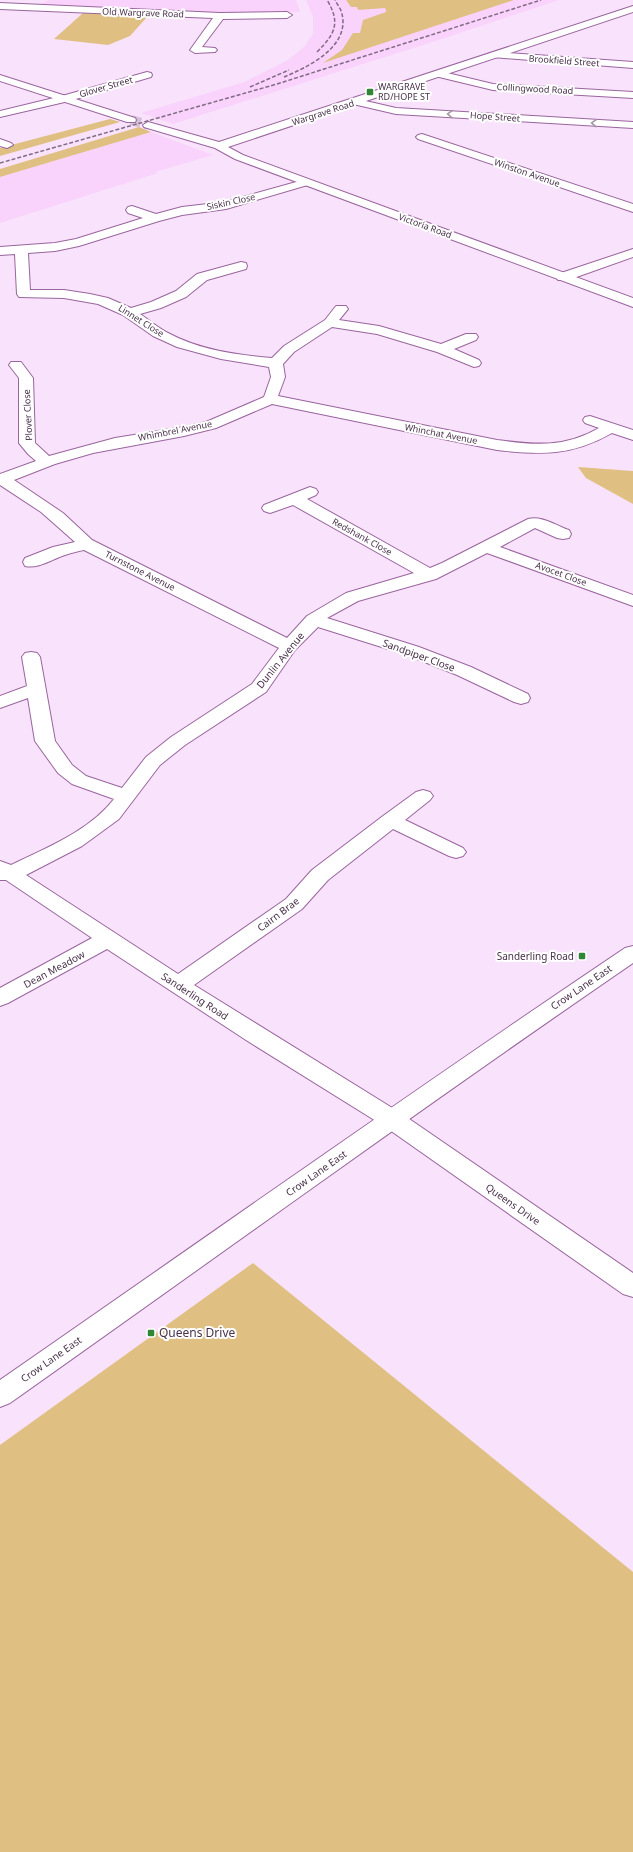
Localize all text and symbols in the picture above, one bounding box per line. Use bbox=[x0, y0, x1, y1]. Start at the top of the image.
street label: Old Wargrave Road bbox=[102, 5, 184, 20]
street label: Brookfield Street bbox=[528, 52, 601, 70]
street label: Glover Street bbox=[78, 72, 135, 100]
place label: WARGRAVE RD/HOPE ST bbox=[378, 80, 430, 103]
street label: Collingwood Road bbox=[496, 80, 574, 97]
marker: WARGRAVE RD/HOPE ST bbox=[365, 87, 375, 97]
street label: Wargrave Road bbox=[290, 96, 356, 129]
street label: Hope Street bbox=[470, 108, 521, 125]
one-way arrow bbox=[447, 109, 453, 118]
one-way arrow bbox=[591, 118, 597, 127]
street label: Winston Avenue bbox=[493, 155, 562, 190]
street label: Siskin Close bbox=[205, 190, 256, 213]
street label: Victoria Road bbox=[397, 210, 454, 241]
street label: Linnet Close bbox=[116, 301, 167, 340]
street label: Plover Close bbox=[20, 389, 35, 441]
street label: Whimbrel Avenue bbox=[137, 417, 213, 444]
street label: Whinchat Avenue bbox=[404, 420, 479, 447]
street label: Redshank Close bbox=[330, 515, 395, 558]
street label: Turnstone Avenue bbox=[103, 547, 177, 594]
street label: Avocet Close bbox=[534, 558, 589, 589]
street label: Dunlin Avenue bbox=[253, 629, 307, 691]
street label: Sandpiper Close bbox=[381, 635, 457, 675]
street label: Cairn Brae bbox=[254, 893, 302, 934]
street label: Dean Meadow bbox=[21, 947, 87, 991]
place label: Sanderling Road bbox=[497, 949, 574, 963]
marker: Sanderling Road bbox=[577, 951, 587, 961]
street label: Crow Lane East bbox=[547, 961, 615, 1013]
street label: Sanderling Road bbox=[159, 969, 231, 1023]
street label: Crow Lane East bbox=[283, 1147, 350, 1199]
street label: Queens Drive bbox=[483, 1180, 543, 1228]
place label: Queens Drive bbox=[159, 1324, 236, 1341]
marker: Queens Drive bbox=[146, 1328, 156, 1338]
street label: Crow Lane East bbox=[18, 1333, 85, 1385]

